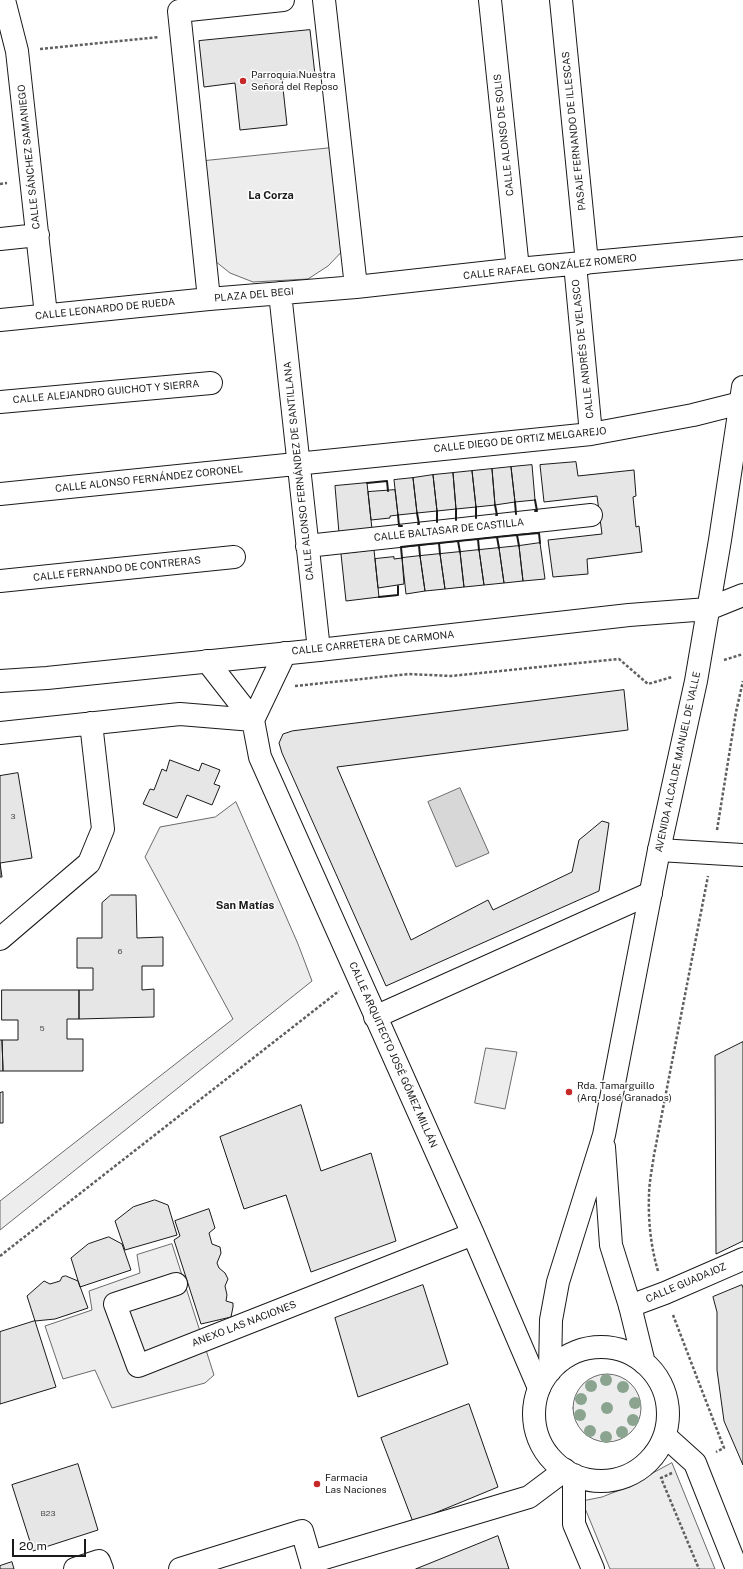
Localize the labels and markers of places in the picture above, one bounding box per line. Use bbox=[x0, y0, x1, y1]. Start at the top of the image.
place label: Parroquia Nuestra Señora del Reposo bbox=[251, 69, 338, 92]
marker: Parroquia Nuestra Señora del Reposo bbox=[238, 76, 248, 86]
place label: Rda. Tamarguillo (Arq. José Granados) bbox=[577, 1080, 672, 1104]
marker: Rda. Tamarguillo (Arq. José Granados) bbox=[564, 1087, 574, 1097]
place label: Farmacia Las Naciones bbox=[325, 1472, 387, 1496]
marker: Farmacia Las Naciones bbox=[312, 1479, 322, 1489]

